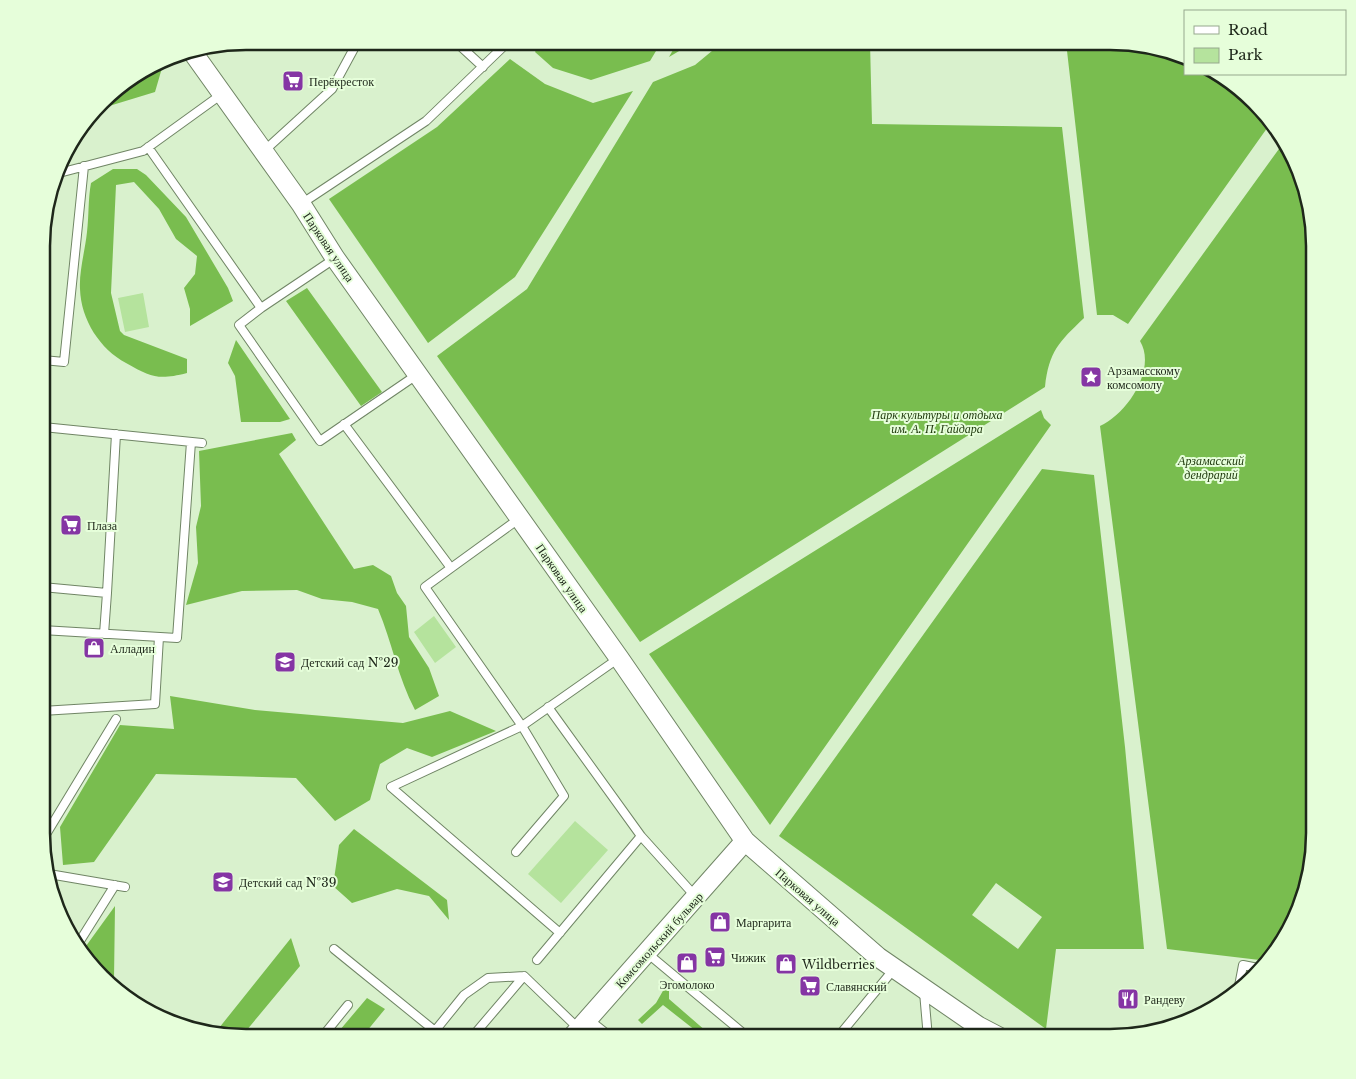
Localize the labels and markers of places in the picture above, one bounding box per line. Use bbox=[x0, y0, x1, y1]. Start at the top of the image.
supermarket icon: Перёкресток bbox=[281, 69, 305, 93]
place label: Перёкресток bbox=[309, 74, 374, 89]
place label: Арзамасскому комсомолу bbox=[1107, 363, 1180, 392]
place icon: Арзамасскому комсомолу bbox=[1079, 365, 1103, 389]
supermarket icon: Плаза bbox=[59, 513, 83, 537]
place label: Плаза bbox=[87, 518, 118, 533]
shop icon: Алладин bbox=[82, 636, 106, 660]
place label: Алладин bbox=[110, 641, 155, 656]
school or university icon: Детский сад №29 bbox=[273, 650, 297, 674]
place label: Детский сад №29 bbox=[301, 655, 398, 670]
school or university icon: Детский сад №39 bbox=[211, 870, 235, 894]
place label: Детский сад №39 bbox=[239, 875, 336, 890]
shop icon: Маргарита bbox=[708, 910, 732, 934]
place label: Маргарита bbox=[736, 915, 792, 930]
supermarket icon: Чижик bbox=[703, 945, 727, 969]
place label: Чижик bbox=[731, 950, 766, 965]
shop icon: Эгомолоко bbox=[675, 951, 699, 975]
shop icon: Wildberries bbox=[774, 952, 798, 976]
place label: Wildberries bbox=[801, 957, 875, 972]
supermarket icon: Славянский bbox=[798, 974, 822, 998]
place label: Эгомолоко bbox=[660, 977, 714, 992]
place label: Славянский bbox=[826, 979, 887, 994]
restaurant icon: Рандеву bbox=[1116, 987, 1140, 1011]
place label: Рандеву bbox=[1144, 992, 1185, 1007]

